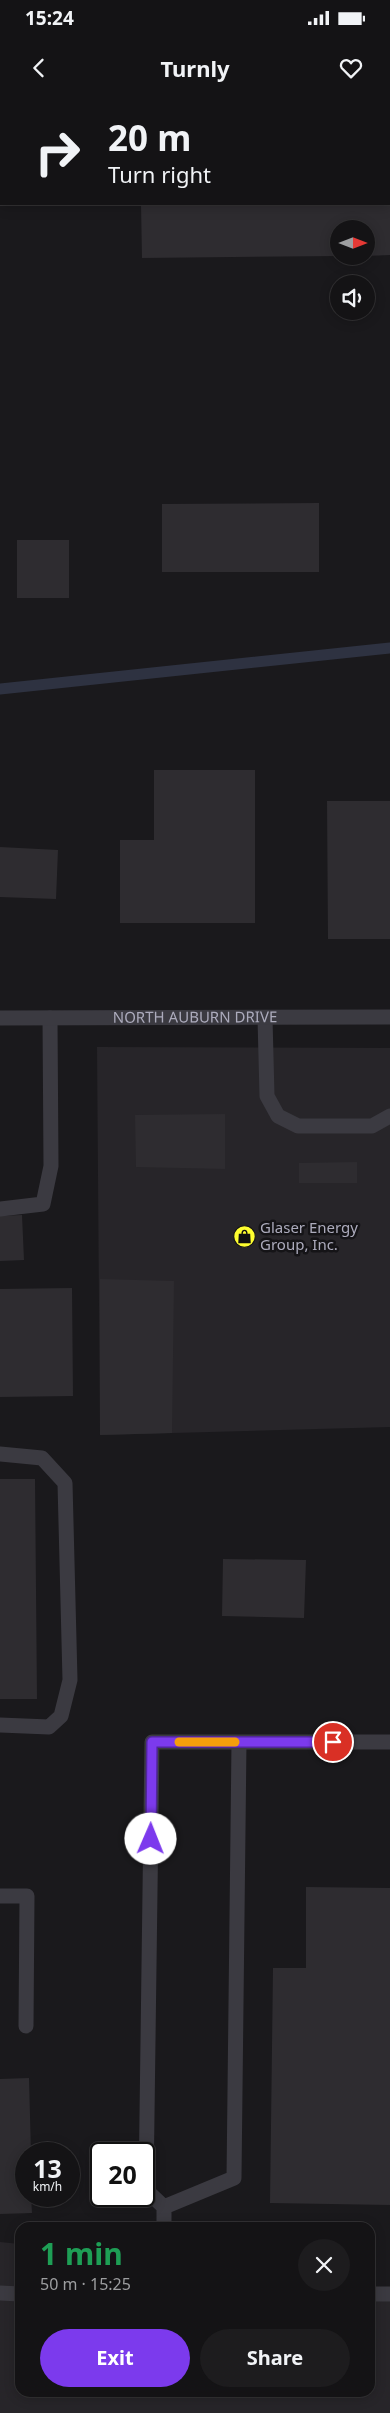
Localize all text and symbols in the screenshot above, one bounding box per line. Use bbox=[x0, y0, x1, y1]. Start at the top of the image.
text: 15:24 bbox=[25, 5, 74, 31]
text: Turnly bbox=[160, 53, 230, 83]
icon: back bbox=[25, 54, 53, 82]
icon: heart bbox=[337, 54, 365, 82]
text: 20 m bbox=[108, 114, 191, 161]
icon: right bbox=[25, 120, 90, 185]
text: Turn right bbox=[108, 159, 211, 189]
north arrow bbox=[330, 220, 375, 265]
map controls bbox=[330, 220, 375, 320]
button: sound bbox=[330, 275, 375, 320]
street label: NORTH AUBURN DRIVE bbox=[113, 1006, 277, 1027]
place label: Glaser Energy Group, Inc. bbox=[260, 1217, 358, 1254]
shop icon: Glaser Energy Group, Inc. bbox=[232, 1225, 256, 1249]
pin bbox=[312, 1721, 354, 1763]
icon: arrive bbox=[319, 1728, 347, 1756]
position arrow bbox=[124, 1812, 176, 1864]
speed limit sign: 20 bbox=[90, 2142, 155, 2207]
text: 13 bbox=[33, 2151, 62, 2185]
text: km/h bbox=[33, 2178, 62, 2195]
text: 1 min bbox=[40, 2233, 123, 2274]
button: close bbox=[298, 2239, 350, 2291]
text: 50 m · 15:25 bbox=[40, 2273, 131, 2295]
button: Exit bbox=[40, 2329, 190, 2387]
button: Share bbox=[200, 2329, 350, 2387]

